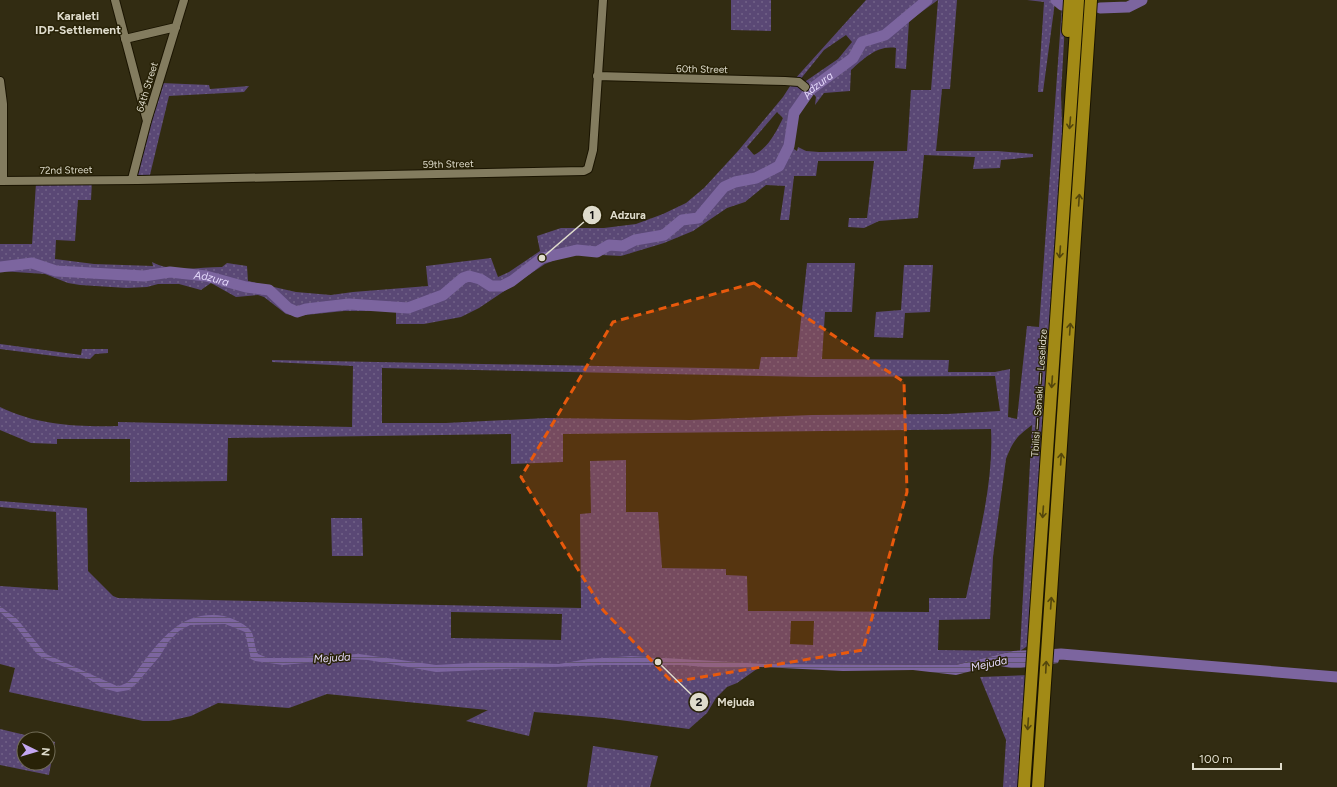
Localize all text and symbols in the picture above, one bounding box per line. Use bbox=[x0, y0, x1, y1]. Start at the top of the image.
district label: Karaleti IDP-Settlement bbox=[35, 9, 121, 37]
street label: 64th Street bbox=[133, 60, 161, 114]
street label: 60th Street bbox=[676, 62, 728, 76]
water label: Adzura bbox=[799, 69, 836, 102]
one-way arrow bbox=[1066, 116, 1074, 129]
street label: 59th Street bbox=[422, 157, 474, 171]
street label: 72nd Street bbox=[39, 163, 93, 177]
one-way arrow bbox=[1075, 194, 1082, 207]
callout: Adzura bbox=[582, 203, 654, 226]
text: 1 bbox=[589, 208, 595, 222]
text: Adzura bbox=[610, 209, 646, 222]
one-way arrow bbox=[1057, 245, 1064, 258]
water label: Adzura bbox=[192, 268, 231, 289]
one-way arrow bbox=[1066, 323, 1073, 336]
street label: Tbilisi — Senaki — Leselidze bbox=[1028, 328, 1050, 457]
one-way arrow bbox=[1048, 375, 1055, 388]
one-way arrow bbox=[1057, 453, 1064, 466]
one-way arrow bbox=[1040, 505, 1047, 518]
one-way arrow bbox=[1047, 597, 1054, 610]
water label: Mejuda bbox=[313, 650, 352, 666]
water label: Mejuda bbox=[969, 653, 1009, 675]
one-way arrow bbox=[1043, 661, 1050, 674]
callout: Mejuda bbox=[689, 690, 762, 713]
text: 2 bbox=[696, 695, 703, 709]
text: Mejuda bbox=[717, 696, 755, 709]
one-way arrow bbox=[1025, 717, 1032, 730]
north arrow bbox=[16, 731, 56, 771]
scale bar bbox=[1193, 745, 1281, 771]
text: N bbox=[39, 747, 52, 757]
text: 100 m bbox=[1199, 752, 1233, 766]

